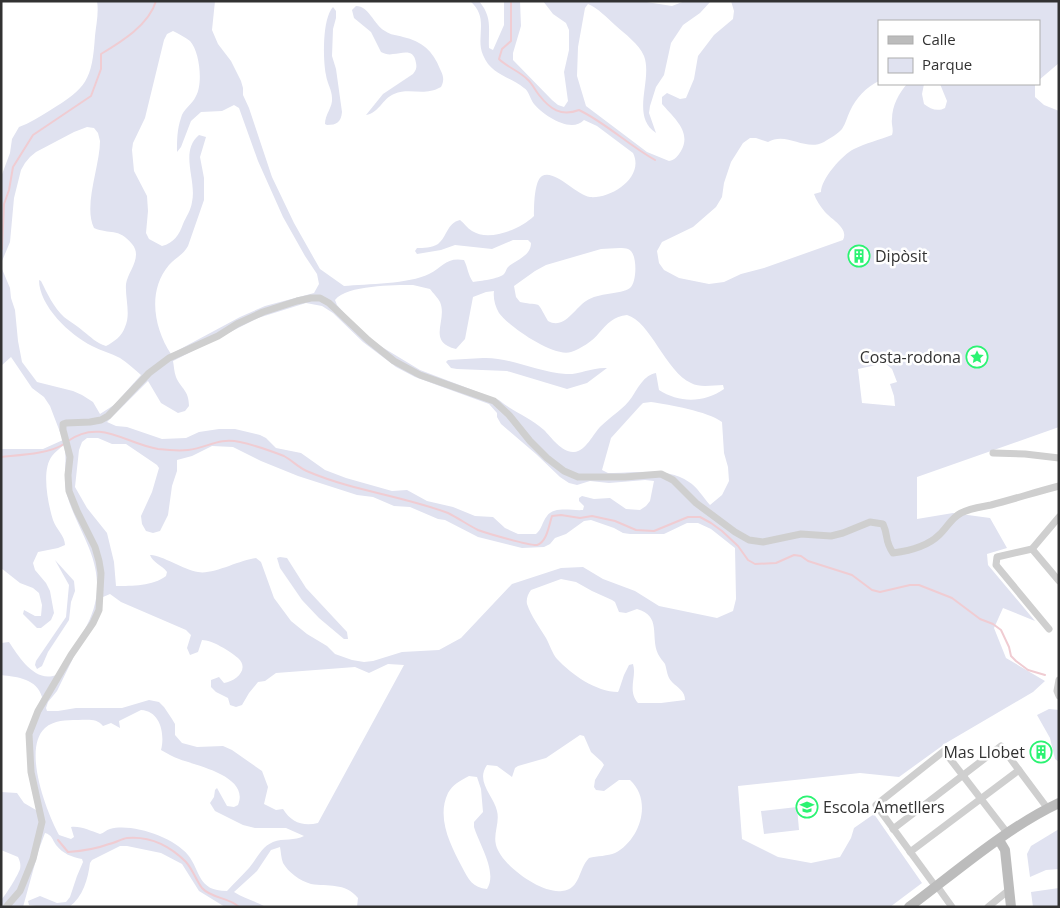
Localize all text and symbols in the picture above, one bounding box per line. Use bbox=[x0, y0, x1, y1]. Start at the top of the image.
legend bbox=[878, 20, 1040, 85]
text: Calle bbox=[922, 29, 956, 49]
text: Parque bbox=[922, 54, 972, 74]
building icon: Dipòsit bbox=[847, 244, 871, 268]
place label: Dipòsit bbox=[875, 245, 928, 267]
place icon: Costa-rodona bbox=[965, 345, 989, 369]
place label: Costa-rodona bbox=[860, 346, 961, 368]
building icon: Mas Llobet bbox=[1029, 740, 1053, 764]
place label: Mas Llobet bbox=[943, 741, 1025, 763]
school or university icon: Escola Ametllers bbox=[795, 795, 819, 819]
place label: Escola Ametllers bbox=[823, 796, 945, 818]

